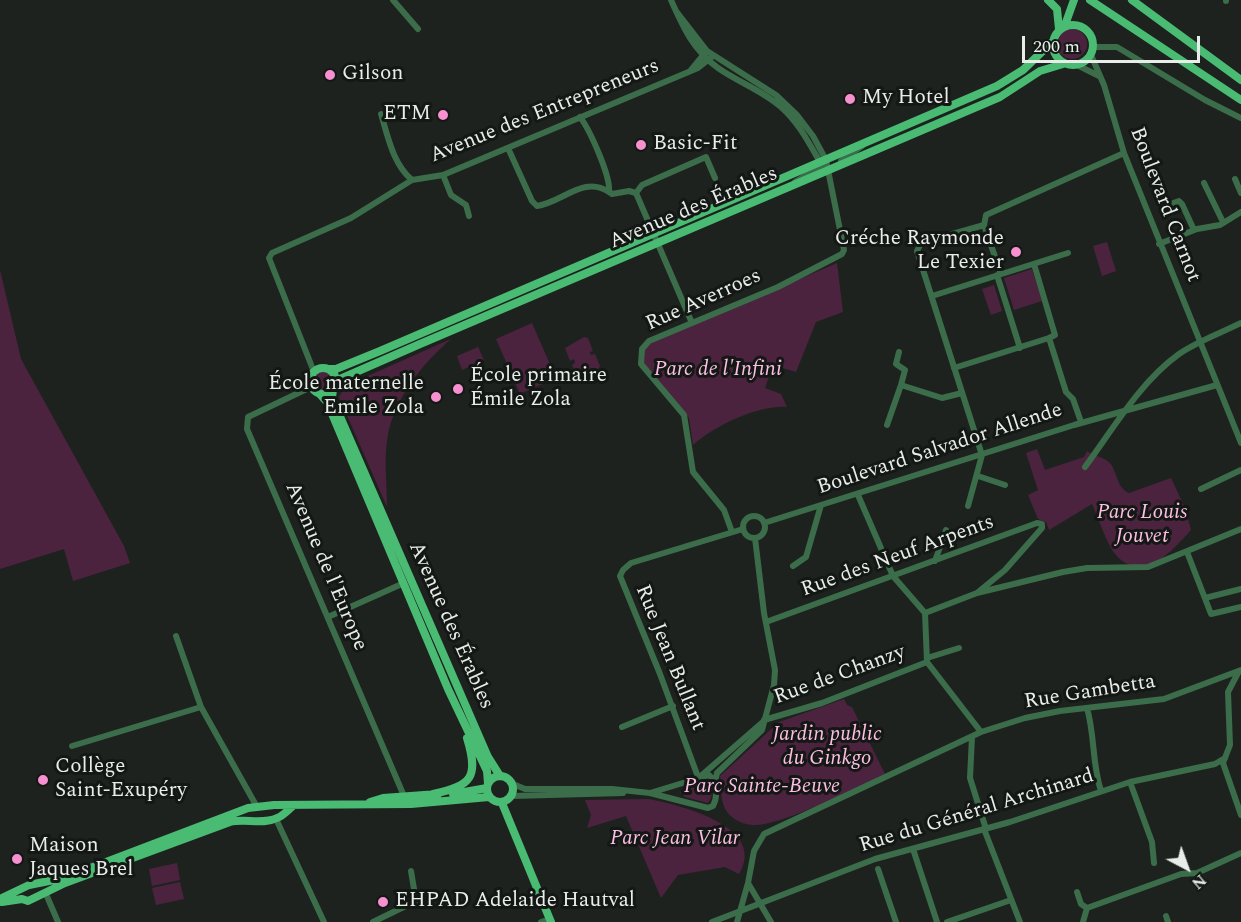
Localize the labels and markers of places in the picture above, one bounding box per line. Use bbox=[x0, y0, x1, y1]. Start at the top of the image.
place label: Gilson bbox=[342, 62, 404, 88]
marker: Gilson bbox=[323, 68, 337, 82]
place label: My Hotel bbox=[862, 86, 950, 112]
marker: My Hotel bbox=[843, 92, 857, 106]
place label: ETM bbox=[383, 102, 431, 128]
marker: ETM bbox=[436, 108, 450, 122]
place label: Basic-Fit bbox=[653, 132, 737, 158]
marker: Basic-Fit bbox=[634, 138, 648, 152]
place label: Créche Raymonde Le Texier bbox=[835, 227, 1004, 277]
marker: Créche Raymonde Le Texier bbox=[1009, 245, 1023, 259]
place label: École primaire Émile Zola bbox=[470, 364, 607, 414]
place label: École maternelle Emile Zola bbox=[268, 372, 424, 422]
marker: École primaire Émile Zola bbox=[451, 382, 465, 396]
marker: École maternelle Emile Zola bbox=[429, 390, 443, 404]
place label: Collège Saint-Exupéry bbox=[55, 755, 187, 805]
marker: Collège Saint-Exupéry bbox=[36, 773, 50, 787]
place label: Maison Jaques Brel bbox=[29, 834, 133, 884]
marker: Maison Jaques Brel bbox=[10, 852, 24, 866]
place label: EHPAD Adelaide Hautval bbox=[395, 889, 635, 915]
marker: EHPAD Adelaide Hautval bbox=[376, 895, 390, 909]

